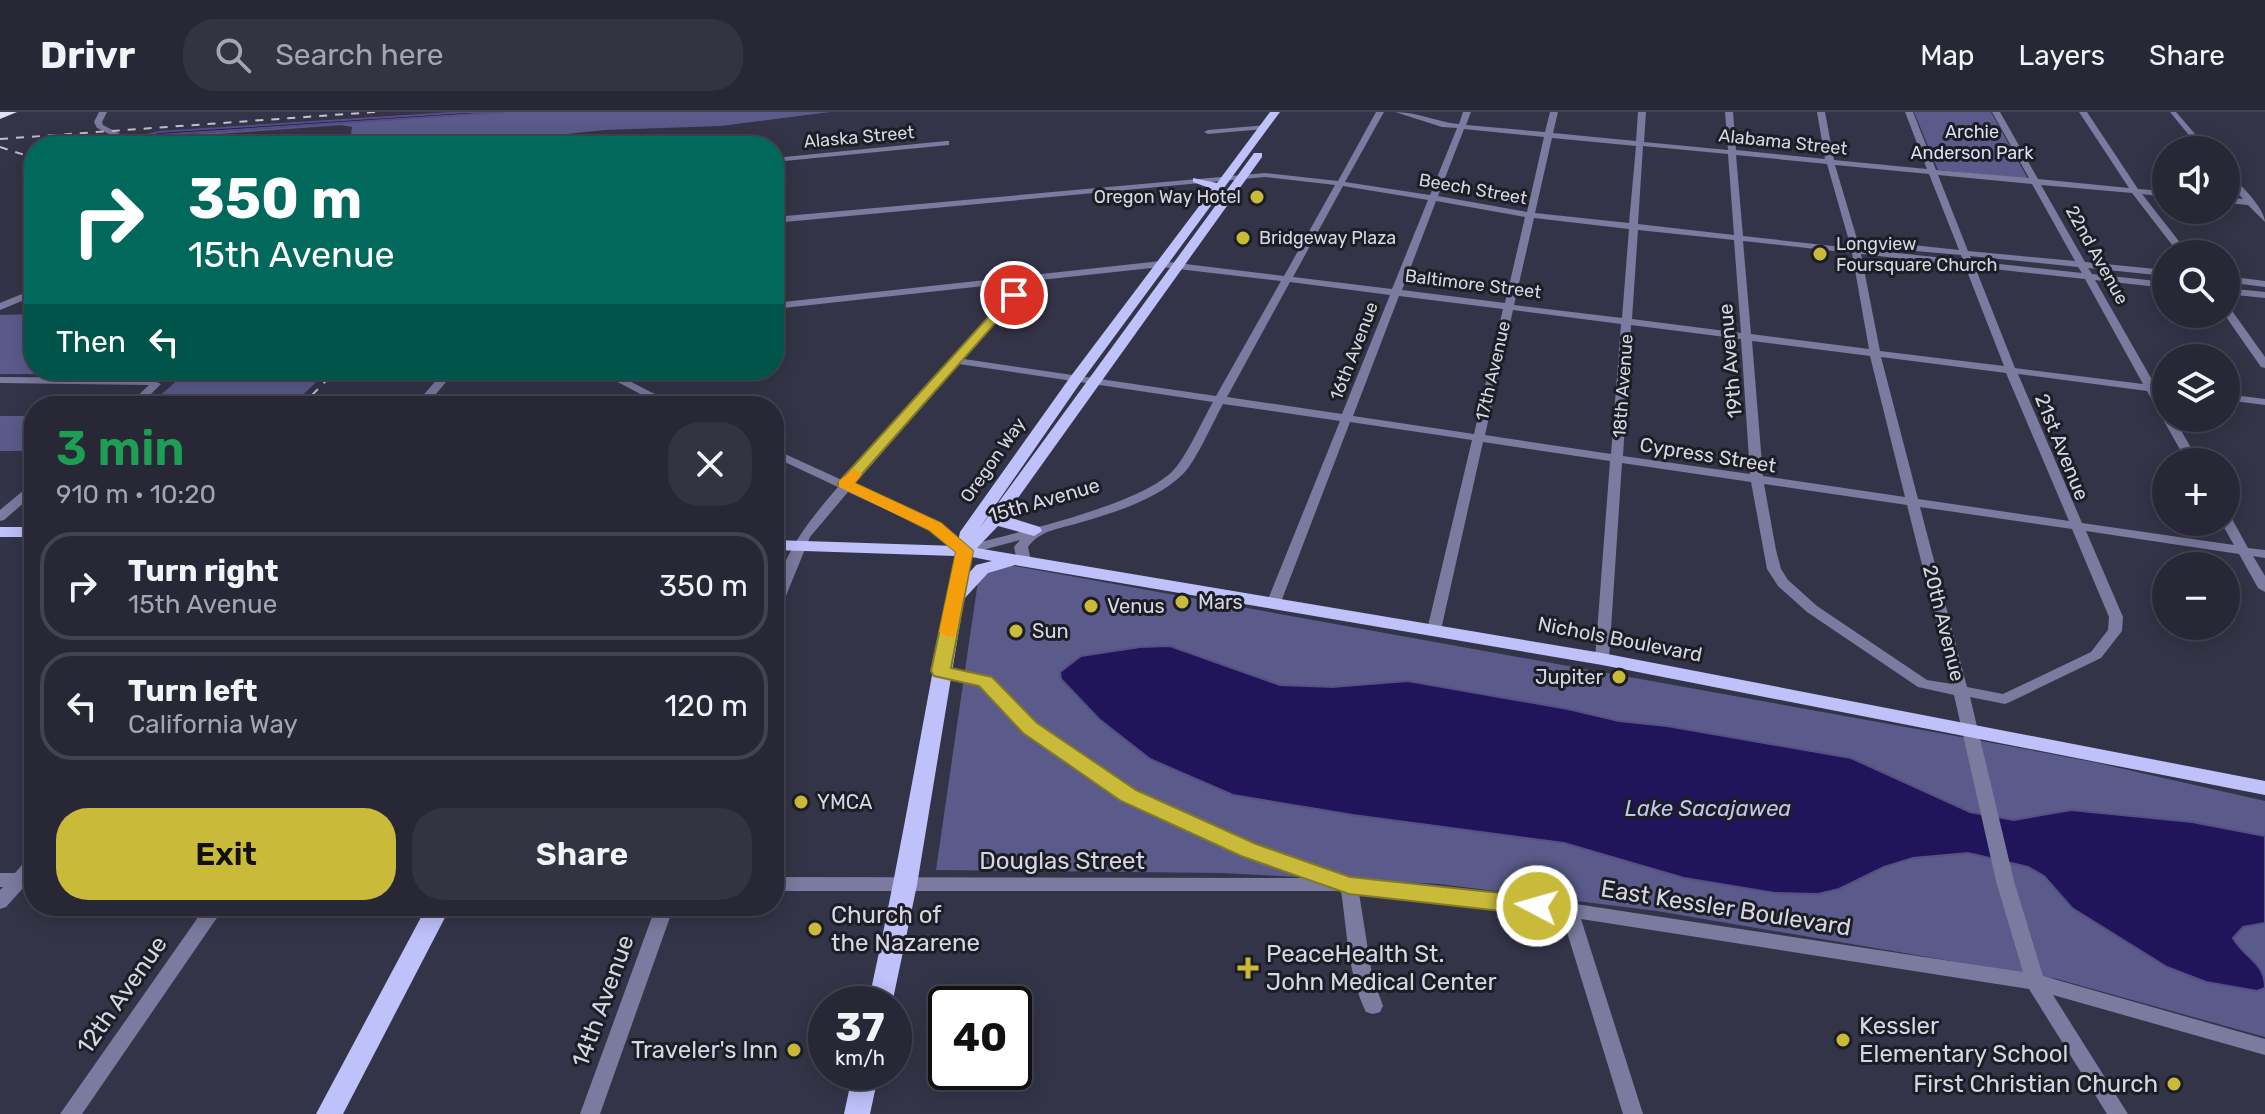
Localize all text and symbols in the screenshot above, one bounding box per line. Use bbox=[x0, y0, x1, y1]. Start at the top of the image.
search box bbox=[183, 19, 743, 91]
text: Drivr bbox=[40, 32, 135, 78]
icon: search bbox=[211, 33, 255, 77]
text: Search here bbox=[275, 37, 444, 73]
text: Map bbox=[1920, 39, 1975, 72]
text: Layers bbox=[2019, 39, 2105, 72]
text: Share bbox=[2149, 39, 2225, 72]
street label: Alaska Street bbox=[803, 121, 915, 153]
park label: Archie Anderson Park bbox=[1911, 121, 2034, 164]
street label: Alabama Street bbox=[1718, 124, 1848, 160]
map controls bbox=[2152, 136, 2240, 640]
button: sound bbox=[2152, 136, 2240, 224]
text: 350 m bbox=[188, 166, 362, 232]
icon: right bbox=[56, 168, 160, 272]
street label: Beech Street bbox=[1417, 169, 1529, 209]
place label: Oregon Way Hotel bbox=[1094, 186, 1241, 208]
marker: Oregon Way Hotel bbox=[1248, 188, 1266, 206]
street label: 22nd Avenue bbox=[2061, 202, 2133, 308]
place label: Bridgeway Plaza bbox=[1259, 227, 1396, 249]
marker: Bridgeway Plaza bbox=[1234, 229, 1252, 247]
text: 15th Avenue bbox=[188, 233, 395, 276]
place label: Longview Foursquare Church bbox=[1836, 233, 1998, 276]
button: search bbox=[2152, 240, 2240, 328]
marker: Longview Foursquare Church bbox=[1811, 245, 1829, 263]
pin bbox=[980, 261, 1048, 329]
street label: Baltimore Street bbox=[1404, 265, 1542, 303]
icon: arrive bbox=[992, 273, 1036, 317]
street label: 16th Avenue bbox=[1325, 299, 1383, 403]
street label: 19th Avenue bbox=[1713, 303, 1747, 419]
street label: 17th Avenue bbox=[1471, 319, 1515, 423]
icon: left bbox=[142, 320, 186, 364]
text: Then bbox=[56, 324, 126, 360]
street label: 18th Avenue bbox=[1608, 333, 1638, 439]
button: layers bbox=[2152, 344, 2240, 432]
street label: 21st Avenue bbox=[2030, 390, 2094, 504]
street label: Oregon Way bbox=[956, 413, 1030, 507]
text: 3 min bbox=[56, 420, 185, 477]
button: close bbox=[668, 422, 752, 506]
street label: Cypress Street bbox=[1638, 432, 1778, 478]
button: + bbox=[2152, 448, 2240, 536]
street label: 15th Avenue bbox=[985, 473, 1103, 527]
text: 910 m · 10:20 bbox=[56, 479, 216, 510]
button: − bbox=[2152, 552, 2240, 640]
text: Turn right bbox=[128, 553, 279, 589]
street label: 20th Avenue bbox=[1918, 562, 1970, 684]
icon: right bbox=[60, 564, 104, 608]
text: 350 m bbox=[659, 568, 748, 604]
text: 15th Avenue bbox=[128, 589, 277, 620]
place label: Mars bbox=[1198, 590, 1243, 614]
marker: Mars bbox=[1173, 593, 1191, 611]
place label: Venus bbox=[1107, 594, 1165, 618]
marker: Venus bbox=[1082, 597, 1100, 615]
street label: Nichols Boulevard bbox=[1536, 611, 1704, 667]
place label: Sun bbox=[1032, 619, 1069, 643]
marker: Sun bbox=[1007, 622, 1025, 640]
place label: Jupiter bbox=[1535, 665, 1603, 689]
marker: Jupiter bbox=[1610, 668, 1628, 686]
text: Turn left bbox=[128, 673, 258, 709]
icon: left bbox=[60, 684, 104, 728]
text: 120 m bbox=[664, 688, 748, 724]
text: California Way bbox=[128, 709, 298, 740]
place label: YMCA bbox=[817, 790, 872, 814]
marker: YMCA bbox=[792, 793, 810, 811]
water label: Lake Sacajawea bbox=[1625, 795, 1791, 822]
button: Exit bbox=[56, 808, 396, 900]
button: Share bbox=[412, 808, 752, 900]
street label: Douglas Street bbox=[979, 847, 1145, 875]
position arrow bbox=[1495, 864, 1579, 948]
street label: East Kessler Boulevard bbox=[1599, 874, 1853, 942]
place label: Church of the Nazarene bbox=[831, 901, 980, 957]
marker: Church of the Nazarene bbox=[806, 920, 824, 938]
street label: 12th Avenue bbox=[71, 931, 173, 1059]
street label: 14th Avenue bbox=[566, 931, 640, 1071]
place label: PeaceHealth St. John Medical Center bbox=[1266, 940, 1497, 996]
marker: PeaceHealth St. John Medical Center bbox=[1237, 957, 1259, 979]
speed limit sign: 40 bbox=[928, 986, 1032, 1090]
text: 37 bbox=[835, 1004, 885, 1051]
place label: Kessler Elementary School bbox=[1859, 1012, 2068, 1068]
marker: Kessler Elementary School bbox=[1834, 1031, 1852, 1049]
place label: Traveler's Inn bbox=[631, 1036, 778, 1064]
marker: Traveler's Inn bbox=[785, 1041, 803, 1059]
text: km/h bbox=[835, 1046, 885, 1070]
place label: First Christian Church bbox=[1913, 1070, 2158, 1098]
marker: First Christian Church bbox=[2165, 1075, 2183, 1093]

